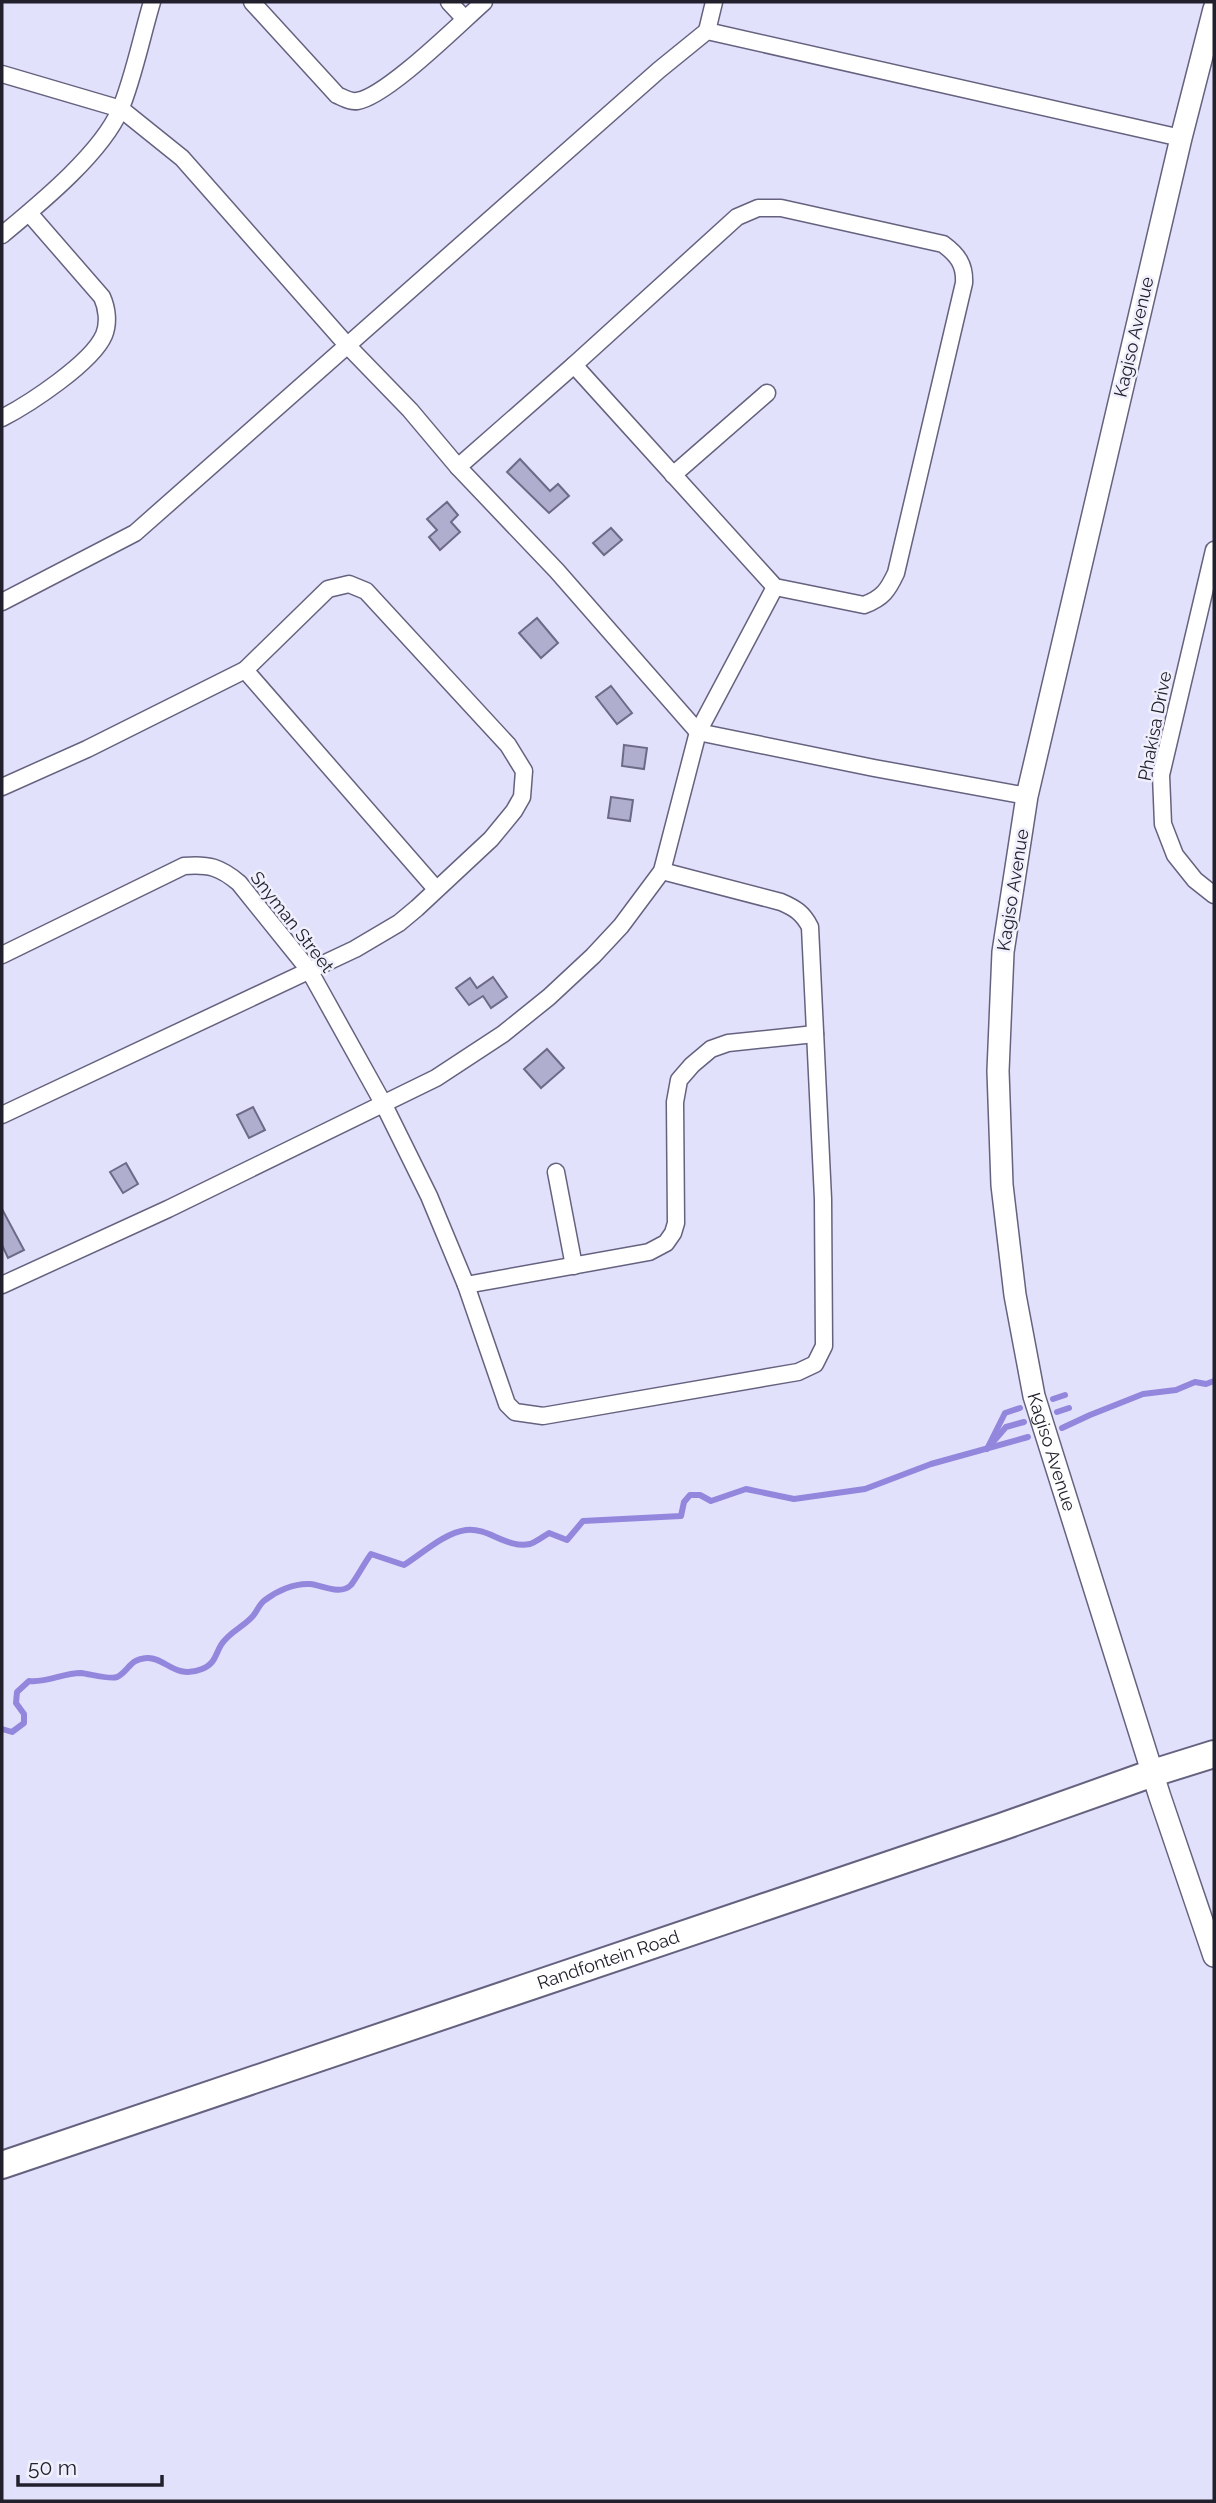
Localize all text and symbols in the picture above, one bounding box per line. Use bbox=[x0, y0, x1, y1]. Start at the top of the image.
street label: Kagiso Avenue bbox=[1109, 274, 1158, 399]
street label: Phakisa Drive bbox=[1134, 669, 1175, 782]
street label: Kagiso Avenue bbox=[993, 827, 1033, 952]
street label: Snyman Street bbox=[246, 867, 338, 976]
street label: Kagiso Avenue bbox=[1024, 1390, 1081, 1514]
street label: Randfontein Road bbox=[534, 1926, 682, 1993]
scale bar bbox=[18, 2444, 161, 2488]
text: 50 m bbox=[28, 2455, 77, 2480]

